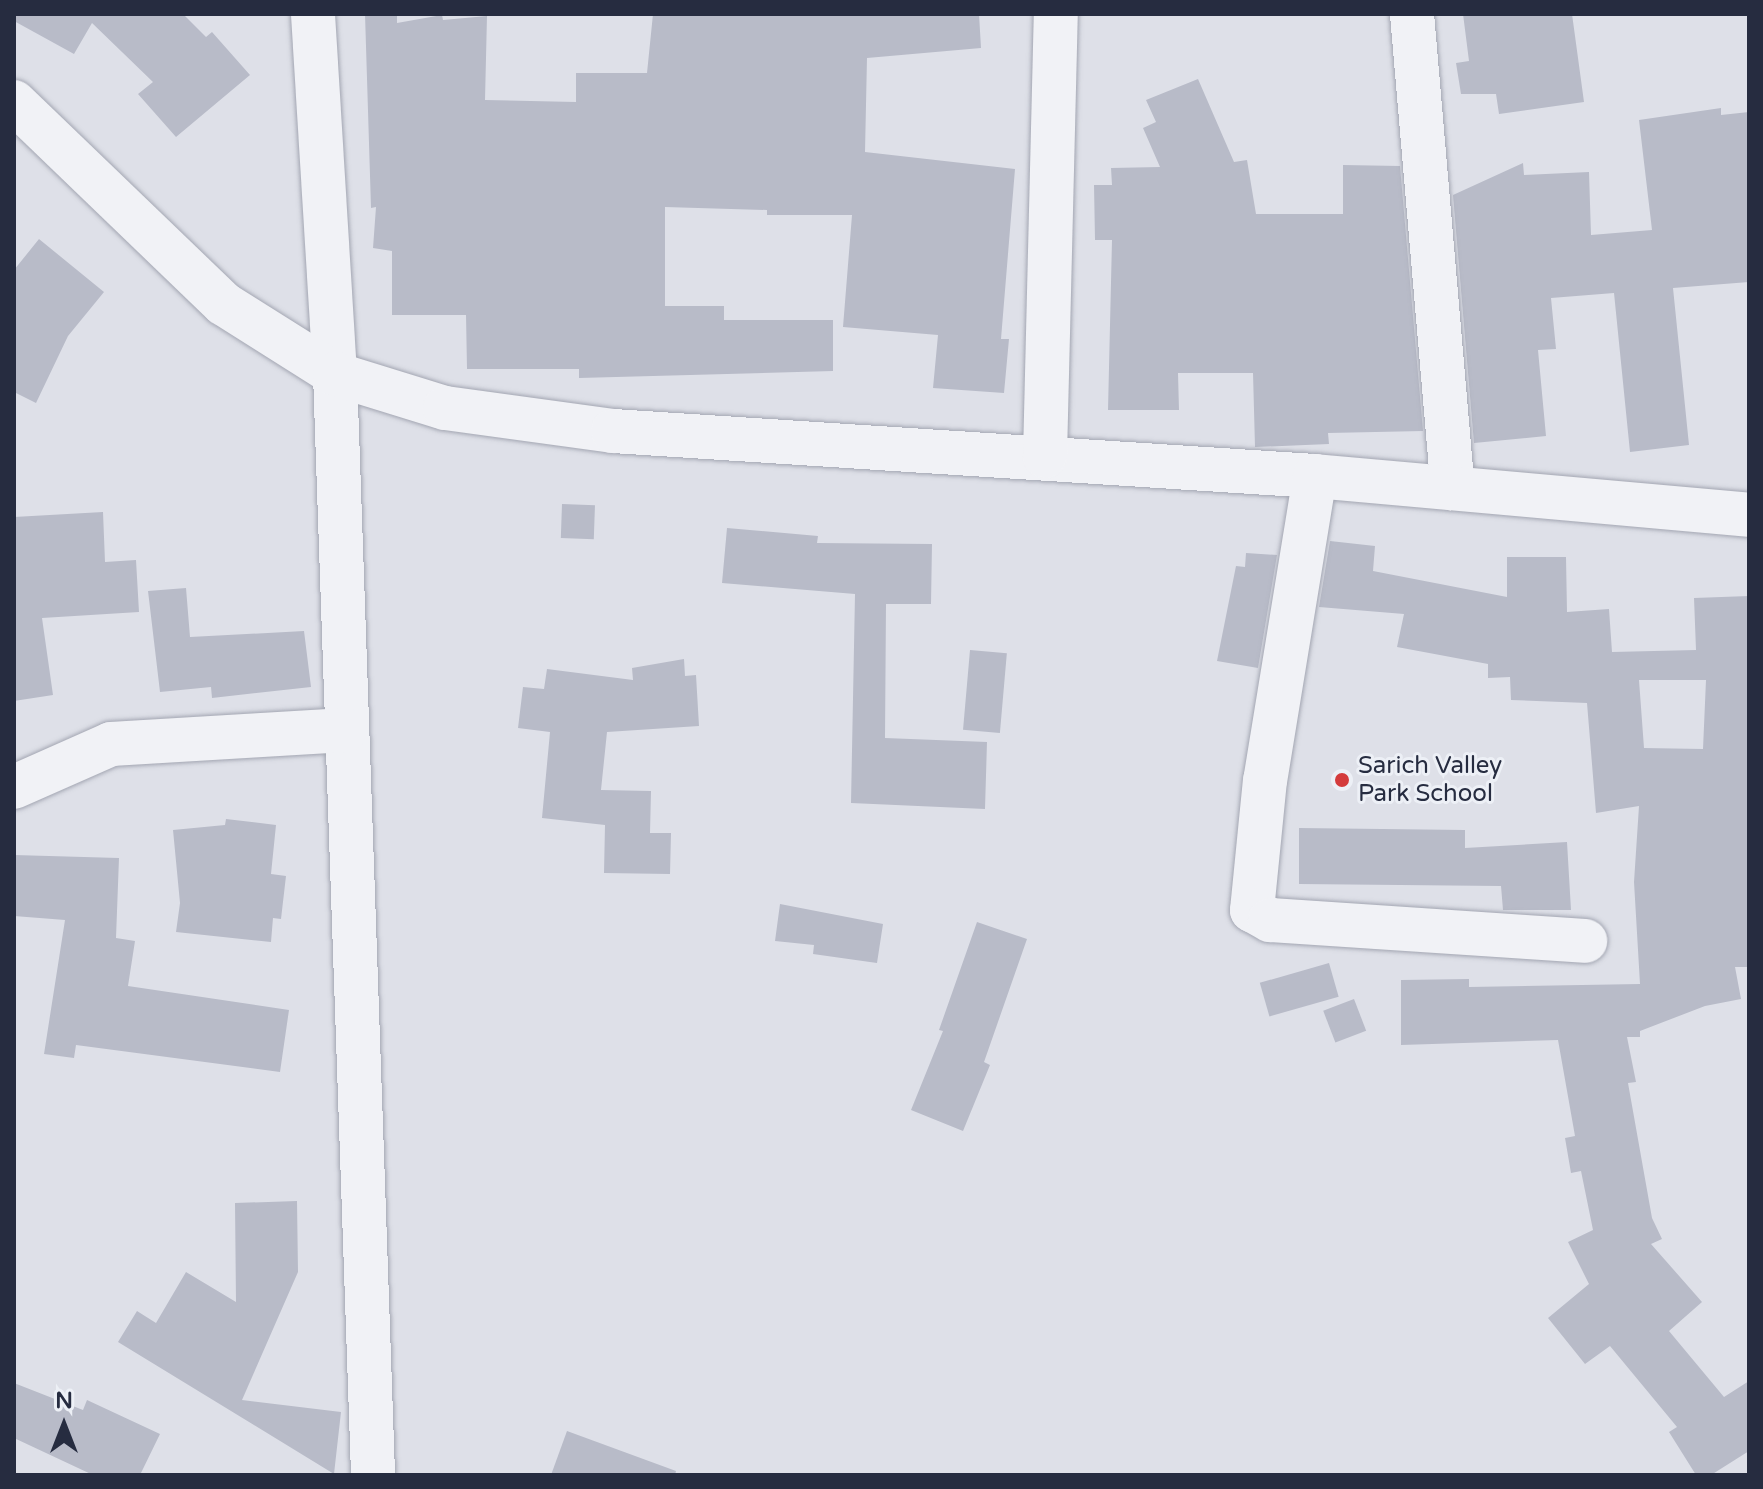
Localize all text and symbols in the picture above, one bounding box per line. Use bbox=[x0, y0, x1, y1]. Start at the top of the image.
place label: Sarich Valley Park School bbox=[1358, 752, 1502, 808]
marker: Sarich Valley Park School bbox=[1333, 771, 1351, 789]
north arrow bbox=[24, 1385, 104, 1465]
text: N bbox=[55, 1388, 73, 1414]

